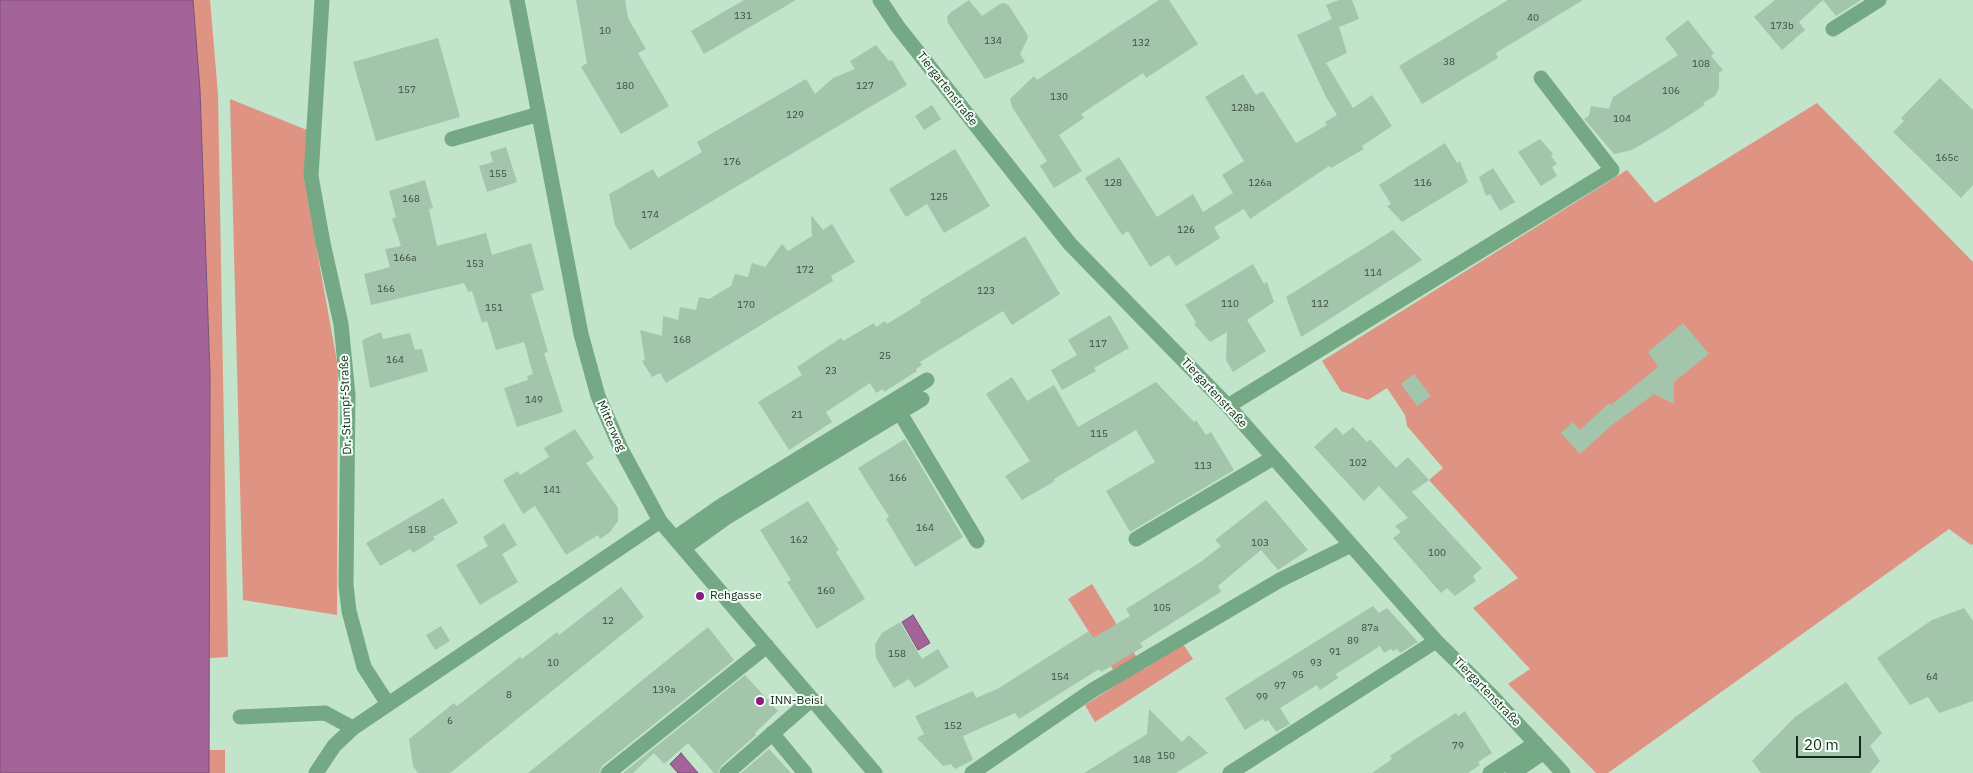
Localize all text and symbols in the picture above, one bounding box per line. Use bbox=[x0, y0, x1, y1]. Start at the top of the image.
house number: 131 bbox=[734, 10, 752, 22]
house number: 40 bbox=[1527, 12, 1539, 24]
house number: 173b bbox=[1770, 20, 1794, 32]
house number: 10 bbox=[599, 25, 611, 37]
house number: 134 bbox=[984, 35, 1002, 47]
house number: 132 bbox=[1132, 37, 1150, 49]
street label: Tiergartenstraße bbox=[914, 49, 980, 129]
house number: 38 bbox=[1443, 56, 1455, 68]
house number: 108 bbox=[1692, 58, 1710, 70]
house number: 180 bbox=[616, 80, 634, 92]
house number: 127 bbox=[856, 80, 874, 92]
house number: 157 bbox=[398, 84, 416, 96]
house number: 106 bbox=[1662, 85, 1680, 97]
house number: 130 bbox=[1050, 91, 1068, 103]
house number: 128b bbox=[1231, 102, 1255, 114]
house number: 129 bbox=[786, 109, 804, 121]
house number: 104 bbox=[1613, 113, 1631, 125]
house number: 165c bbox=[1935, 152, 1959, 164]
house number: 176 bbox=[723, 156, 741, 168]
house number: 155 bbox=[489, 168, 507, 180]
house number: 128 bbox=[1104, 177, 1122, 189]
house number: 126a bbox=[1248, 177, 1272, 189]
house number: 116 bbox=[1414, 177, 1432, 189]
house number: 125 bbox=[930, 191, 948, 203]
house number: 168 bbox=[402, 193, 420, 205]
house number: 174 bbox=[641, 209, 659, 221]
house number: 126 bbox=[1177, 224, 1195, 236]
house number: 166a bbox=[393, 252, 417, 264]
house number: 153 bbox=[466, 258, 484, 270]
house number: 172 bbox=[796, 264, 814, 276]
house number: 114 bbox=[1364, 267, 1382, 279]
house number: 166 bbox=[377, 283, 395, 295]
house number: 123 bbox=[977, 285, 995, 297]
house number: 110 bbox=[1221, 298, 1239, 310]
house number: 112 bbox=[1311, 298, 1329, 310]
house number: 170 bbox=[737, 299, 755, 311]
house number: 151 bbox=[485, 302, 503, 314]
house number: 168 bbox=[673, 334, 691, 346]
house number: 117 bbox=[1089, 338, 1107, 350]
house number: 25 bbox=[879, 350, 891, 362]
house number: 164 bbox=[386, 354, 404, 366]
street label: Dr.-Stumpf-Straße bbox=[337, 355, 355, 455]
street label: Tiergartenstraße bbox=[1178, 355, 1250, 431]
house number: 23 bbox=[825, 365, 837, 377]
house number: 149 bbox=[525, 394, 543, 406]
street label: Mitterweg bbox=[593, 398, 629, 454]
house number: 21 bbox=[791, 409, 803, 421]
house number: 115 bbox=[1090, 428, 1108, 440]
house number: 102 bbox=[1349, 457, 1367, 469]
house number: 113 bbox=[1194, 460, 1212, 472]
house number: 166 bbox=[889, 472, 907, 484]
house number: 141 bbox=[543, 484, 561, 496]
house number: 164 bbox=[916, 522, 934, 534]
house number: 158 bbox=[408, 524, 426, 536]
house number: 162 bbox=[790, 534, 808, 546]
house number: 103 bbox=[1251, 537, 1269, 549]
house number: 100 bbox=[1428, 547, 1446, 559]
house number: 160 bbox=[817, 585, 835, 597]
place label: Rehgasse bbox=[710, 589, 762, 603]
marker: Rehgasse bbox=[694, 590, 706, 602]
house number: 105 bbox=[1153, 602, 1171, 614]
house number: 12 bbox=[602, 615, 614, 627]
house number: 87a bbox=[1361, 622, 1379, 634]
house number: 89 bbox=[1347, 635, 1359, 647]
house number: 91 bbox=[1329, 646, 1341, 658]
house number: 158 bbox=[888, 648, 906, 660]
street label: Tiergartenstraße bbox=[1450, 655, 1524, 729]
house number: 10 bbox=[547, 657, 559, 669]
house number: 93 bbox=[1310, 657, 1322, 669]
house number: 95 bbox=[1292, 669, 1304, 681]
house number: 154 bbox=[1051, 671, 1069, 683]
house number: 64 bbox=[1926, 671, 1938, 683]
house number: 97 bbox=[1274, 680, 1286, 692]
house number: 139a bbox=[652, 684, 676, 696]
house number: 8 bbox=[506, 689, 512, 701]
house number: 99 bbox=[1256, 691, 1268, 703]
place label: INN-Beisl bbox=[770, 694, 823, 708]
marker: INN-Beisl bbox=[754, 695, 766, 707]
house number: 6 bbox=[447, 715, 453, 727]
house number: 152 bbox=[944, 720, 962, 732]
scale bar bbox=[1798, 726, 1863, 758]
text: 20 m bbox=[1804, 735, 1839, 754]
house number: 79 bbox=[1452, 740, 1464, 752]
house number: 150 bbox=[1157, 750, 1175, 762]
house number: 148 bbox=[1133, 754, 1151, 766]

